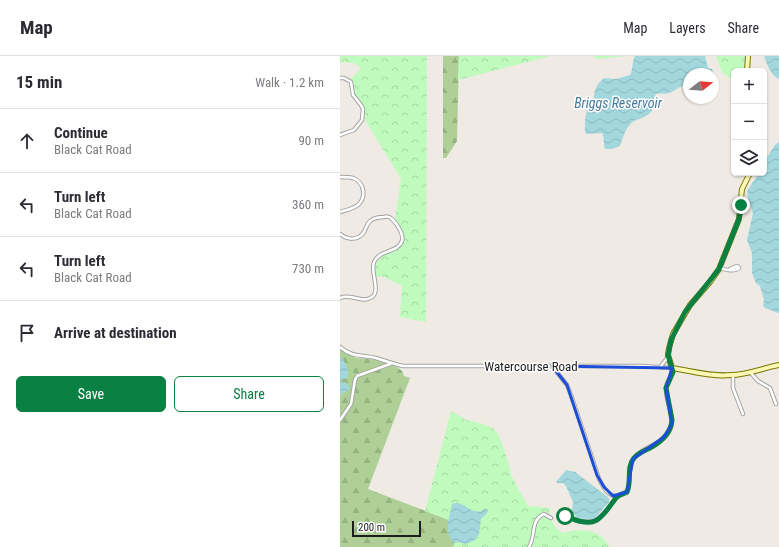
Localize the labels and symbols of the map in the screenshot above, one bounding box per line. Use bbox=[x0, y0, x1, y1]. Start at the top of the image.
north arrow bbox=[683, 68, 719, 104]
water label: Briggs Reservoir bbox=[574, 95, 663, 111]
route end bbox=[732, 196, 750, 214]
street label: Watercourse Road bbox=[484, 359, 578, 374]
route start bbox=[556, 507, 574, 525]
scale bar bbox=[352, 519, 421, 538]

